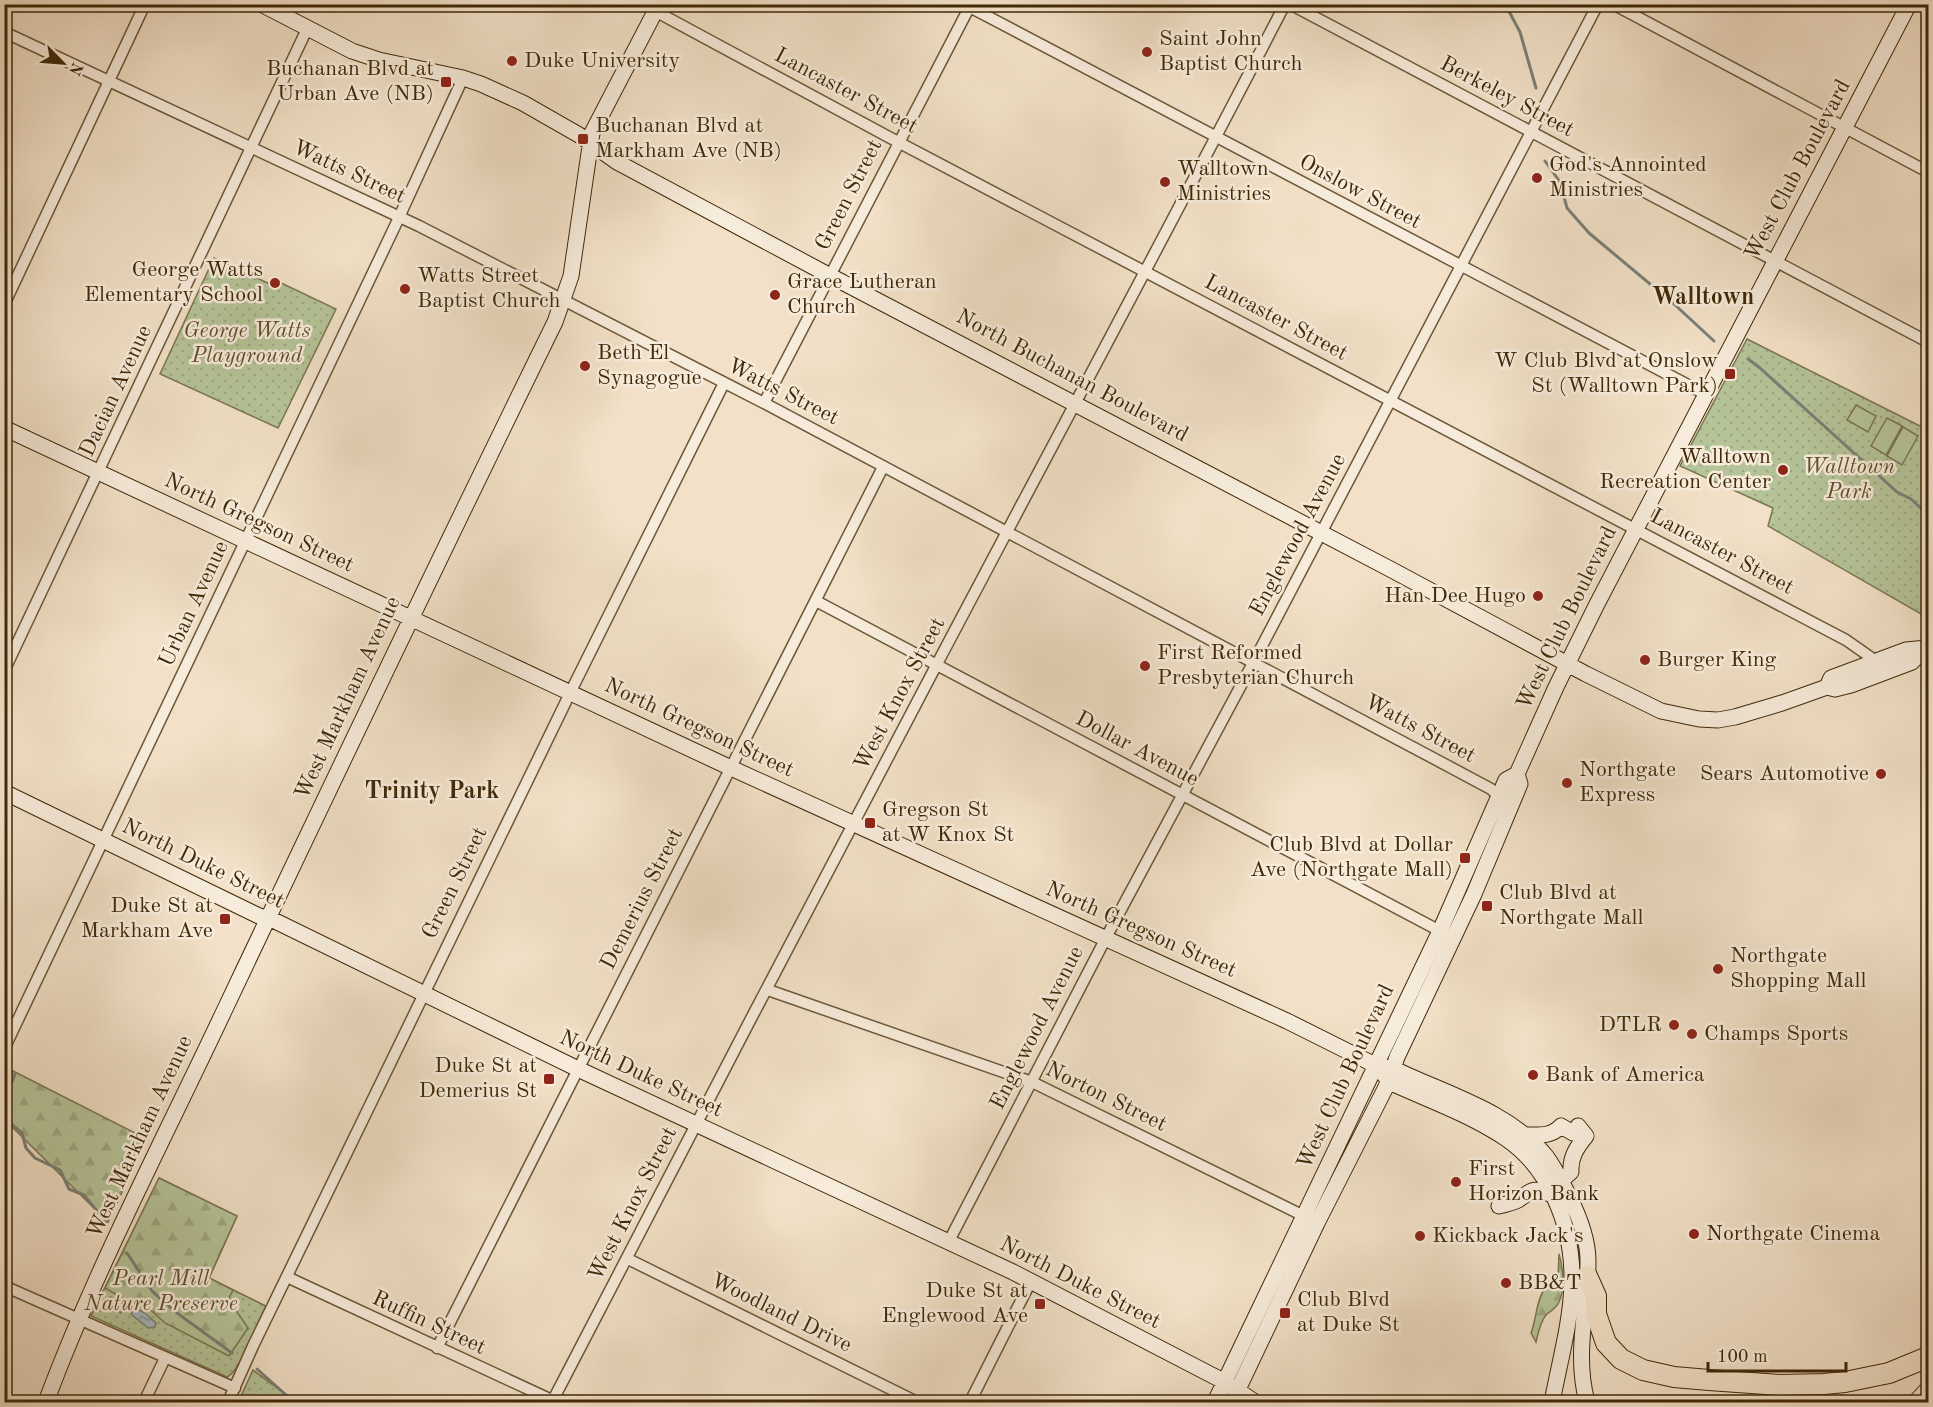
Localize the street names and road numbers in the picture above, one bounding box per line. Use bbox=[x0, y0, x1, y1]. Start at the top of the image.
street label: Lancaster Street bbox=[771, 44, 921, 138]
street label: Berkeley Street bbox=[1436, 53, 1578, 141]
street label: West Club Boulevard bbox=[1741, 76, 1855, 264]
street label: Watts Street bbox=[289, 136, 409, 208]
street label: Green Street bbox=[812, 136, 886, 254]
street label: Onslow Street bbox=[1295, 151, 1425, 233]
street label: Lancaster Street bbox=[1201, 271, 1351, 365]
street label: North Buchanan Boulevard bbox=[952, 305, 1192, 447]
street label: Dacian Avenue bbox=[76, 322, 156, 460]
street label: Watts Street bbox=[724, 355, 842, 429]
street label: Englewood Avenue bbox=[1246, 450, 1350, 620]
street label: North Gregson Street bbox=[161, 469, 357, 577]
street label: Lancaster Street bbox=[1647, 505, 1797, 599]
street label: West Club Boulevard bbox=[1513, 523, 1621, 713]
street label: Urban Avenue bbox=[155, 538, 233, 670]
street label: West Markham Avenue bbox=[291, 593, 405, 803]
street label: West Knox Street bbox=[850, 614, 950, 774]
street label: North Gregson Street bbox=[601, 674, 797, 782]
street label: Watts Street bbox=[1361, 691, 1479, 767]
street label: Dollar Avenue bbox=[1072, 707, 1202, 791]
street label: North Duke Street bbox=[118, 815, 288, 913]
street label: Green Street bbox=[418, 824, 492, 942]
street label: Demerius Street bbox=[597, 825, 687, 973]
street label: North Gregson Street bbox=[1042, 878, 1240, 982]
street label: Englewood Avenue bbox=[986, 943, 1088, 1113]
street label: West Club Boulevard bbox=[1294, 981, 1398, 1173]
street label: North Duke Street bbox=[556, 1026, 726, 1122]
street label: West Markham Avenue bbox=[83, 1032, 197, 1242]
street label: Norton Street bbox=[1042, 1058, 1170, 1136]
street label: West Knox Street bbox=[585, 1123, 681, 1285]
street label: North Duke Street bbox=[996, 1233, 1164, 1333]
street label: Woodland Drive bbox=[707, 1269, 855, 1357]
street label: Ruffin Street bbox=[369, 1287, 489, 1359]

